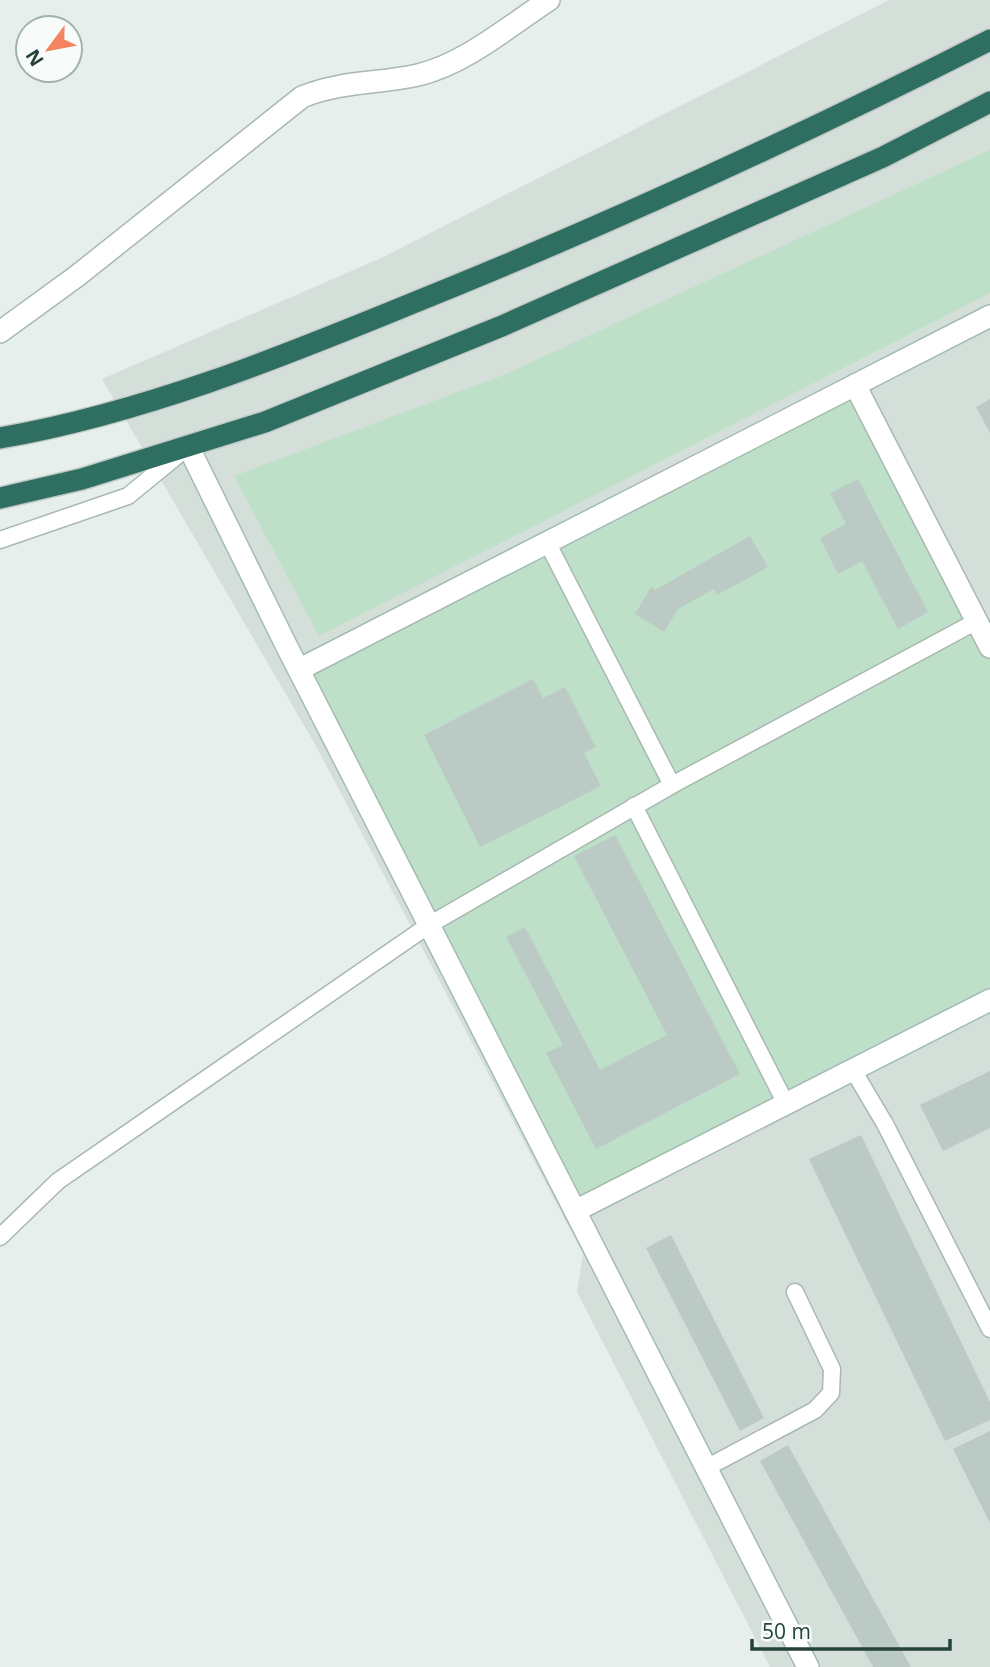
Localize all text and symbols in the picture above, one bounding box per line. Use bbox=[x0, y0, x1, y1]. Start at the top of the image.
north arrow bbox=[14, 14, 84, 84]
text: N bbox=[19, 45, 50, 71]
scale bar bbox=[752, 1608, 950, 1652]
text: 50 m bbox=[762, 1617, 811, 1645]

